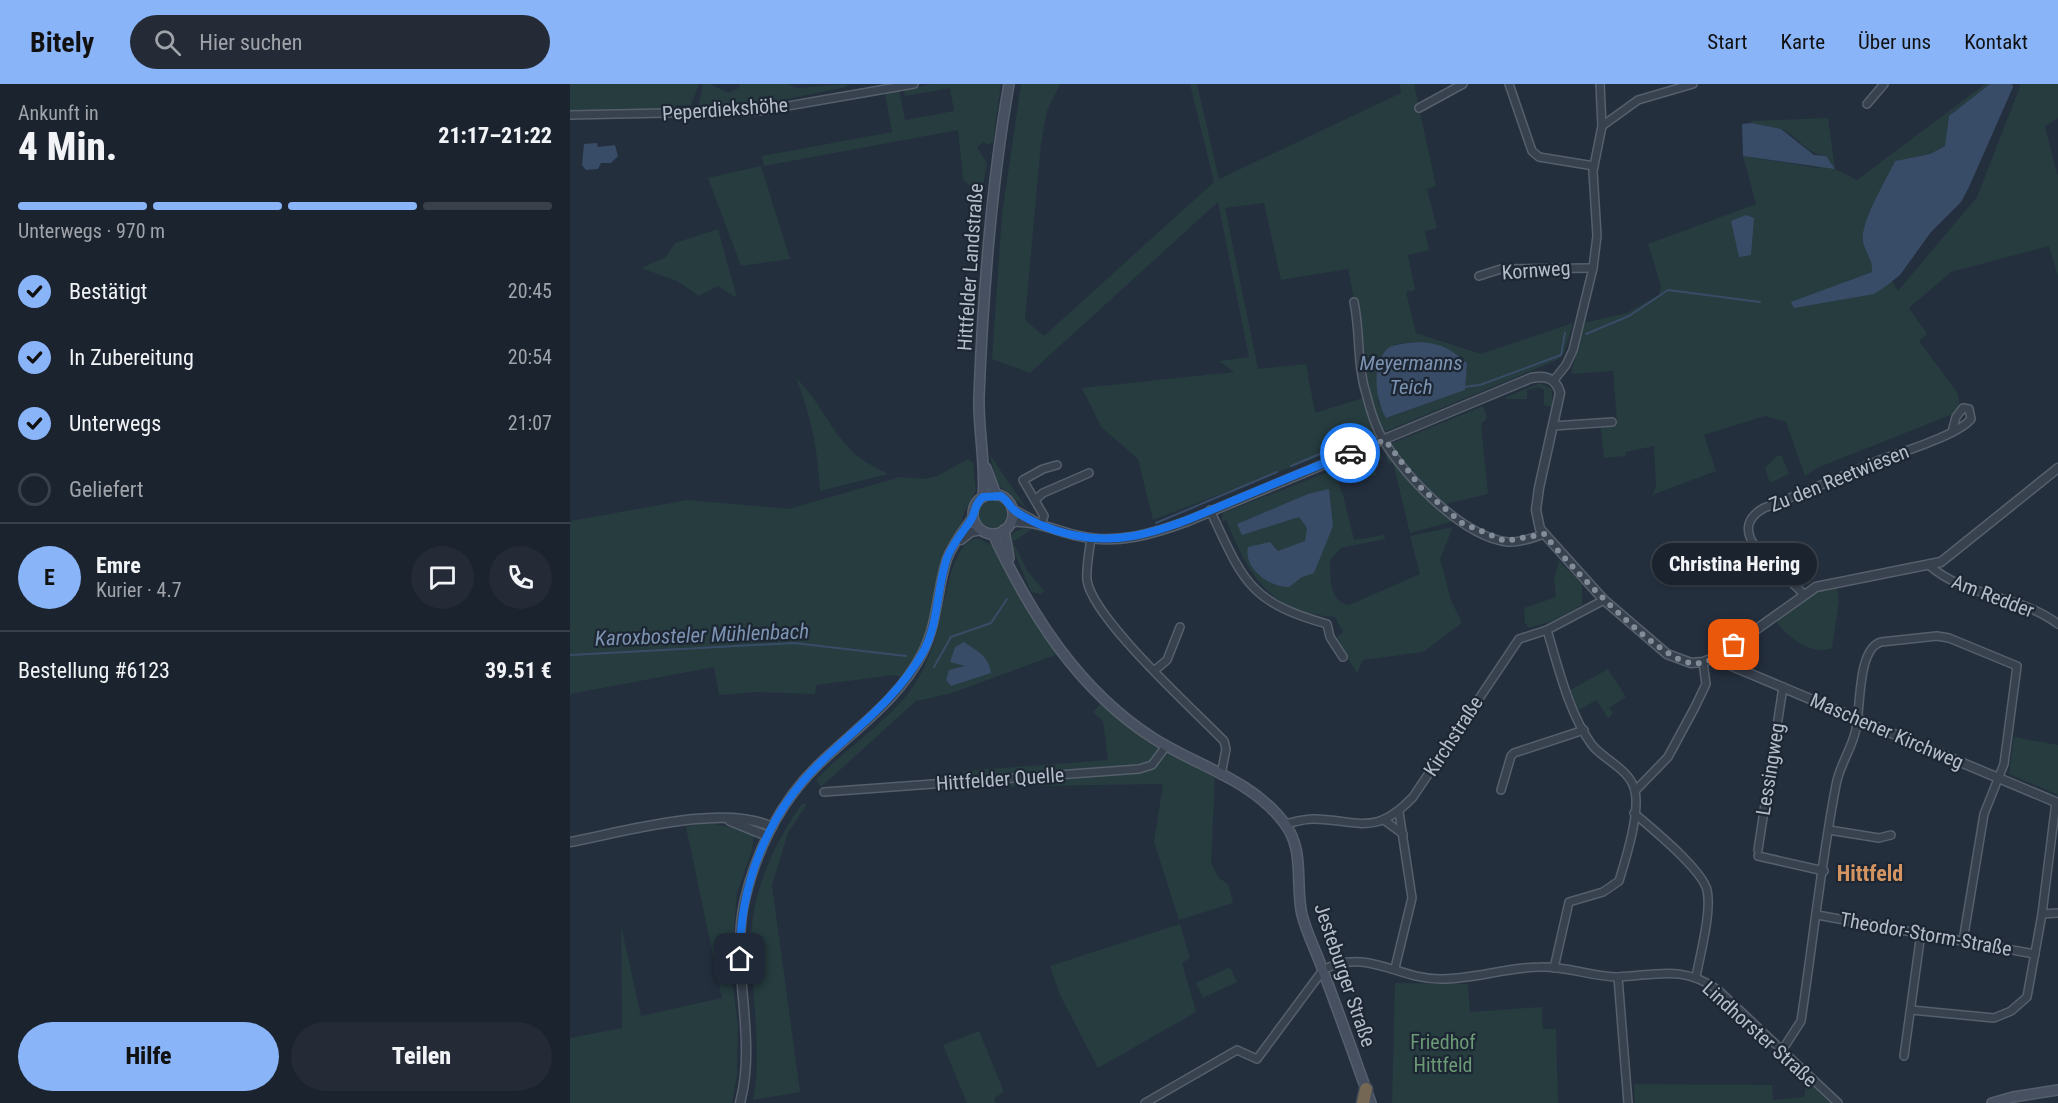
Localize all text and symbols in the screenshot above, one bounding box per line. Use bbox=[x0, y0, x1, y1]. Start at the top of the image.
search box bbox=[130, 15, 550, 69]
text: Bitely bbox=[30, 26, 94, 59]
icon: search bbox=[151, 26, 184, 59]
text: Hier suchen bbox=[199, 30, 302, 55]
text: Start bbox=[1707, 30, 1748, 54]
text: Karte bbox=[1781, 30, 1825, 54]
text: Über uns bbox=[1858, 30, 1931, 54]
text: Kontakt bbox=[1964, 30, 2028, 54]
street label: Peperdiekshöhe bbox=[661, 93, 789, 125]
text: Ankunft in bbox=[18, 101, 99, 125]
text: 21:17–21:22 bbox=[438, 123, 552, 148]
text: 4 Min. bbox=[18, 124, 117, 170]
street label: Hittfelder Landstraße bbox=[952, 183, 988, 351]
text: Unterwegs · 970 m bbox=[18, 219, 165, 243]
street label: Kornweg bbox=[1501, 256, 1571, 284]
icon: check bbox=[18, 275, 51, 308]
text: Bestätigt bbox=[69, 279, 147, 304]
text: 20:45 bbox=[508, 279, 552, 303]
icon: check bbox=[18, 341, 51, 374]
text: In Zubereitung bbox=[69, 345, 194, 370]
text: 20:54 bbox=[508, 345, 552, 369]
water label: Meyermanns Teich bbox=[1359, 351, 1463, 399]
icon: check bbox=[18, 407, 51, 440]
text: Unterwegs bbox=[69, 411, 161, 436]
text: 21:07 bbox=[508, 411, 552, 435]
courier bbox=[1320, 423, 1380, 483]
icon: car bbox=[1334, 437, 1367, 470]
street label: Zu den Reetwiesen bbox=[1766, 439, 1912, 517]
text: Geliefert bbox=[69, 477, 144, 502]
callout: Christina Hering bbox=[1652, 543, 1816, 585]
button: chat bbox=[411, 546, 474, 609]
button: phone bbox=[489, 546, 552, 609]
text: Christina Hering bbox=[1669, 552, 1800, 576]
text: Emre bbox=[96, 553, 141, 578]
text: E bbox=[44, 565, 55, 590]
street label: Am Redder bbox=[1948, 569, 2038, 623]
text: Kurier · 4.7 bbox=[96, 578, 182, 602]
water label: Karoxbosteler Mühlenbach bbox=[594, 619, 810, 651]
pin bbox=[1708, 619, 1759, 670]
icon: bag bbox=[1717, 628, 1750, 661]
text: Bestellung #6123 bbox=[18, 658, 170, 683]
text: 39.51 € bbox=[485, 658, 552, 683]
street label: Maschener Kirchweg bbox=[1807, 688, 1967, 774]
street label: Kirchstraße bbox=[1418, 692, 1488, 780]
street label: Lessingweg bbox=[1751, 721, 1789, 817]
street label: Hittfelder Quelle bbox=[935, 763, 1065, 795]
district label: Hittfeld bbox=[1837, 861, 1903, 886]
street label: Jesteburger Straße bbox=[1309, 900, 1381, 1050]
street label: Theodor-Storm-Straße bbox=[1838, 907, 2014, 961]
pin bbox=[714, 933, 765, 984]
icon: home bbox=[723, 942, 756, 975]
street label: Lindhorster Straße bbox=[1698, 976, 1822, 1092]
button: Hilfe bbox=[18, 1022, 279, 1091]
button: Teilen bbox=[291, 1022, 552, 1091]
park label: Friedhof Hittfeld bbox=[1410, 1030, 1476, 1077]

